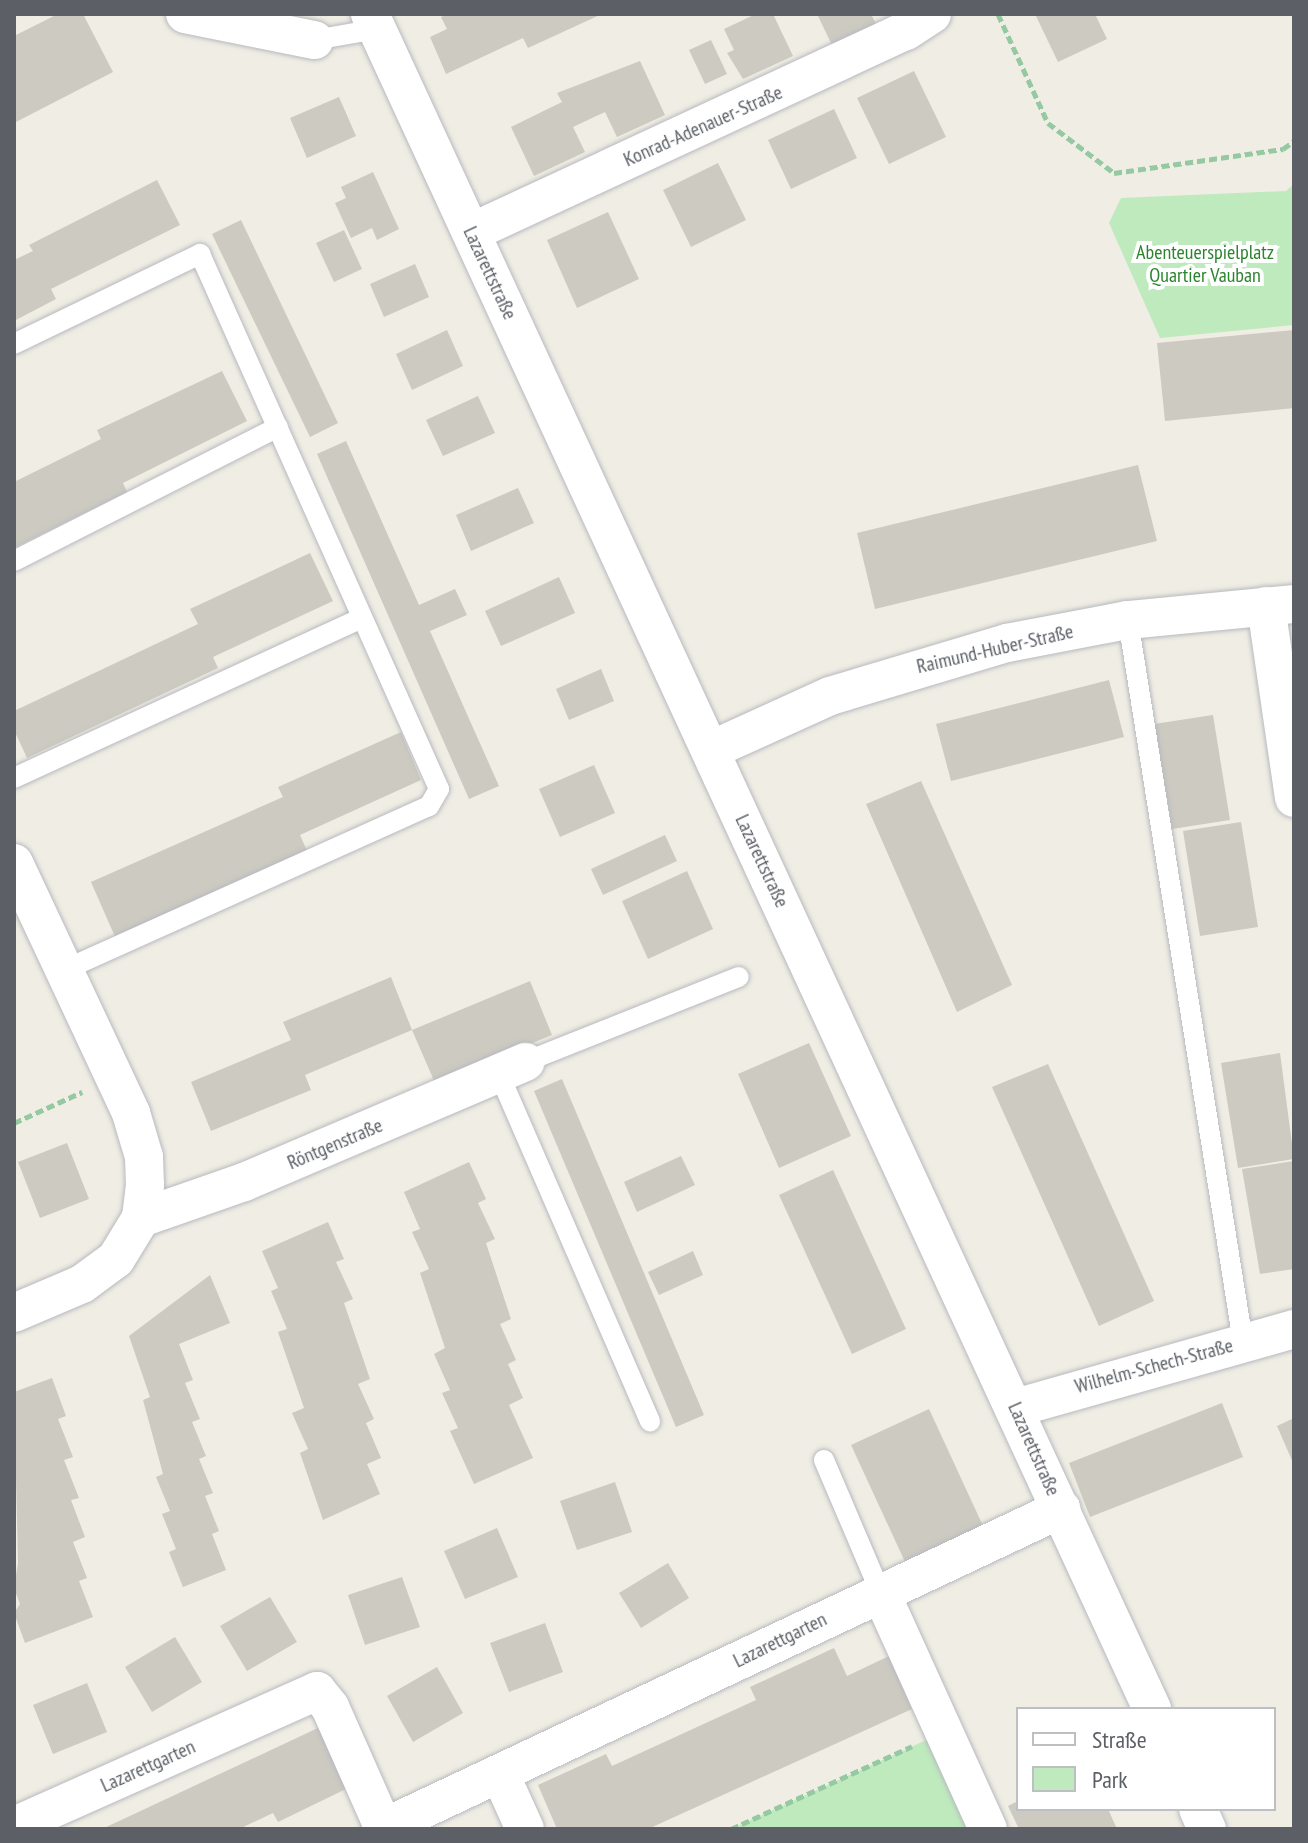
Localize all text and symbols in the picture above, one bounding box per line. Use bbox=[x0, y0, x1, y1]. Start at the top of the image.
street label: Konrad-Adenauer-Straße bbox=[620, 80, 786, 172]
street label: Lazarettstraße bbox=[458, 223, 522, 323]
park label: Abenteuerspielplatz Quartier Vauban bbox=[1136, 241, 1274, 288]
street label: Raimund-Huber-Straße bbox=[914, 619, 1076, 679]
street label: Lazarettstraße bbox=[730, 811, 794, 911]
street label: Röntgenstraße bbox=[284, 1113, 386, 1175]
street label: Wilhelm-Schech-Straße bbox=[1072, 1333, 1236, 1399]
street label: Lazarettstraße bbox=[1003, 1399, 1065, 1499]
street label: Lazarettgarten bbox=[729, 1607, 831, 1673]
legend bbox=[1016, 1707, 1276, 1811]
text: Straße bbox=[1092, 1724, 1147, 1755]
street label: Lazarettgarten bbox=[97, 1735, 199, 1797]
text: Park bbox=[1092, 1764, 1128, 1795]

